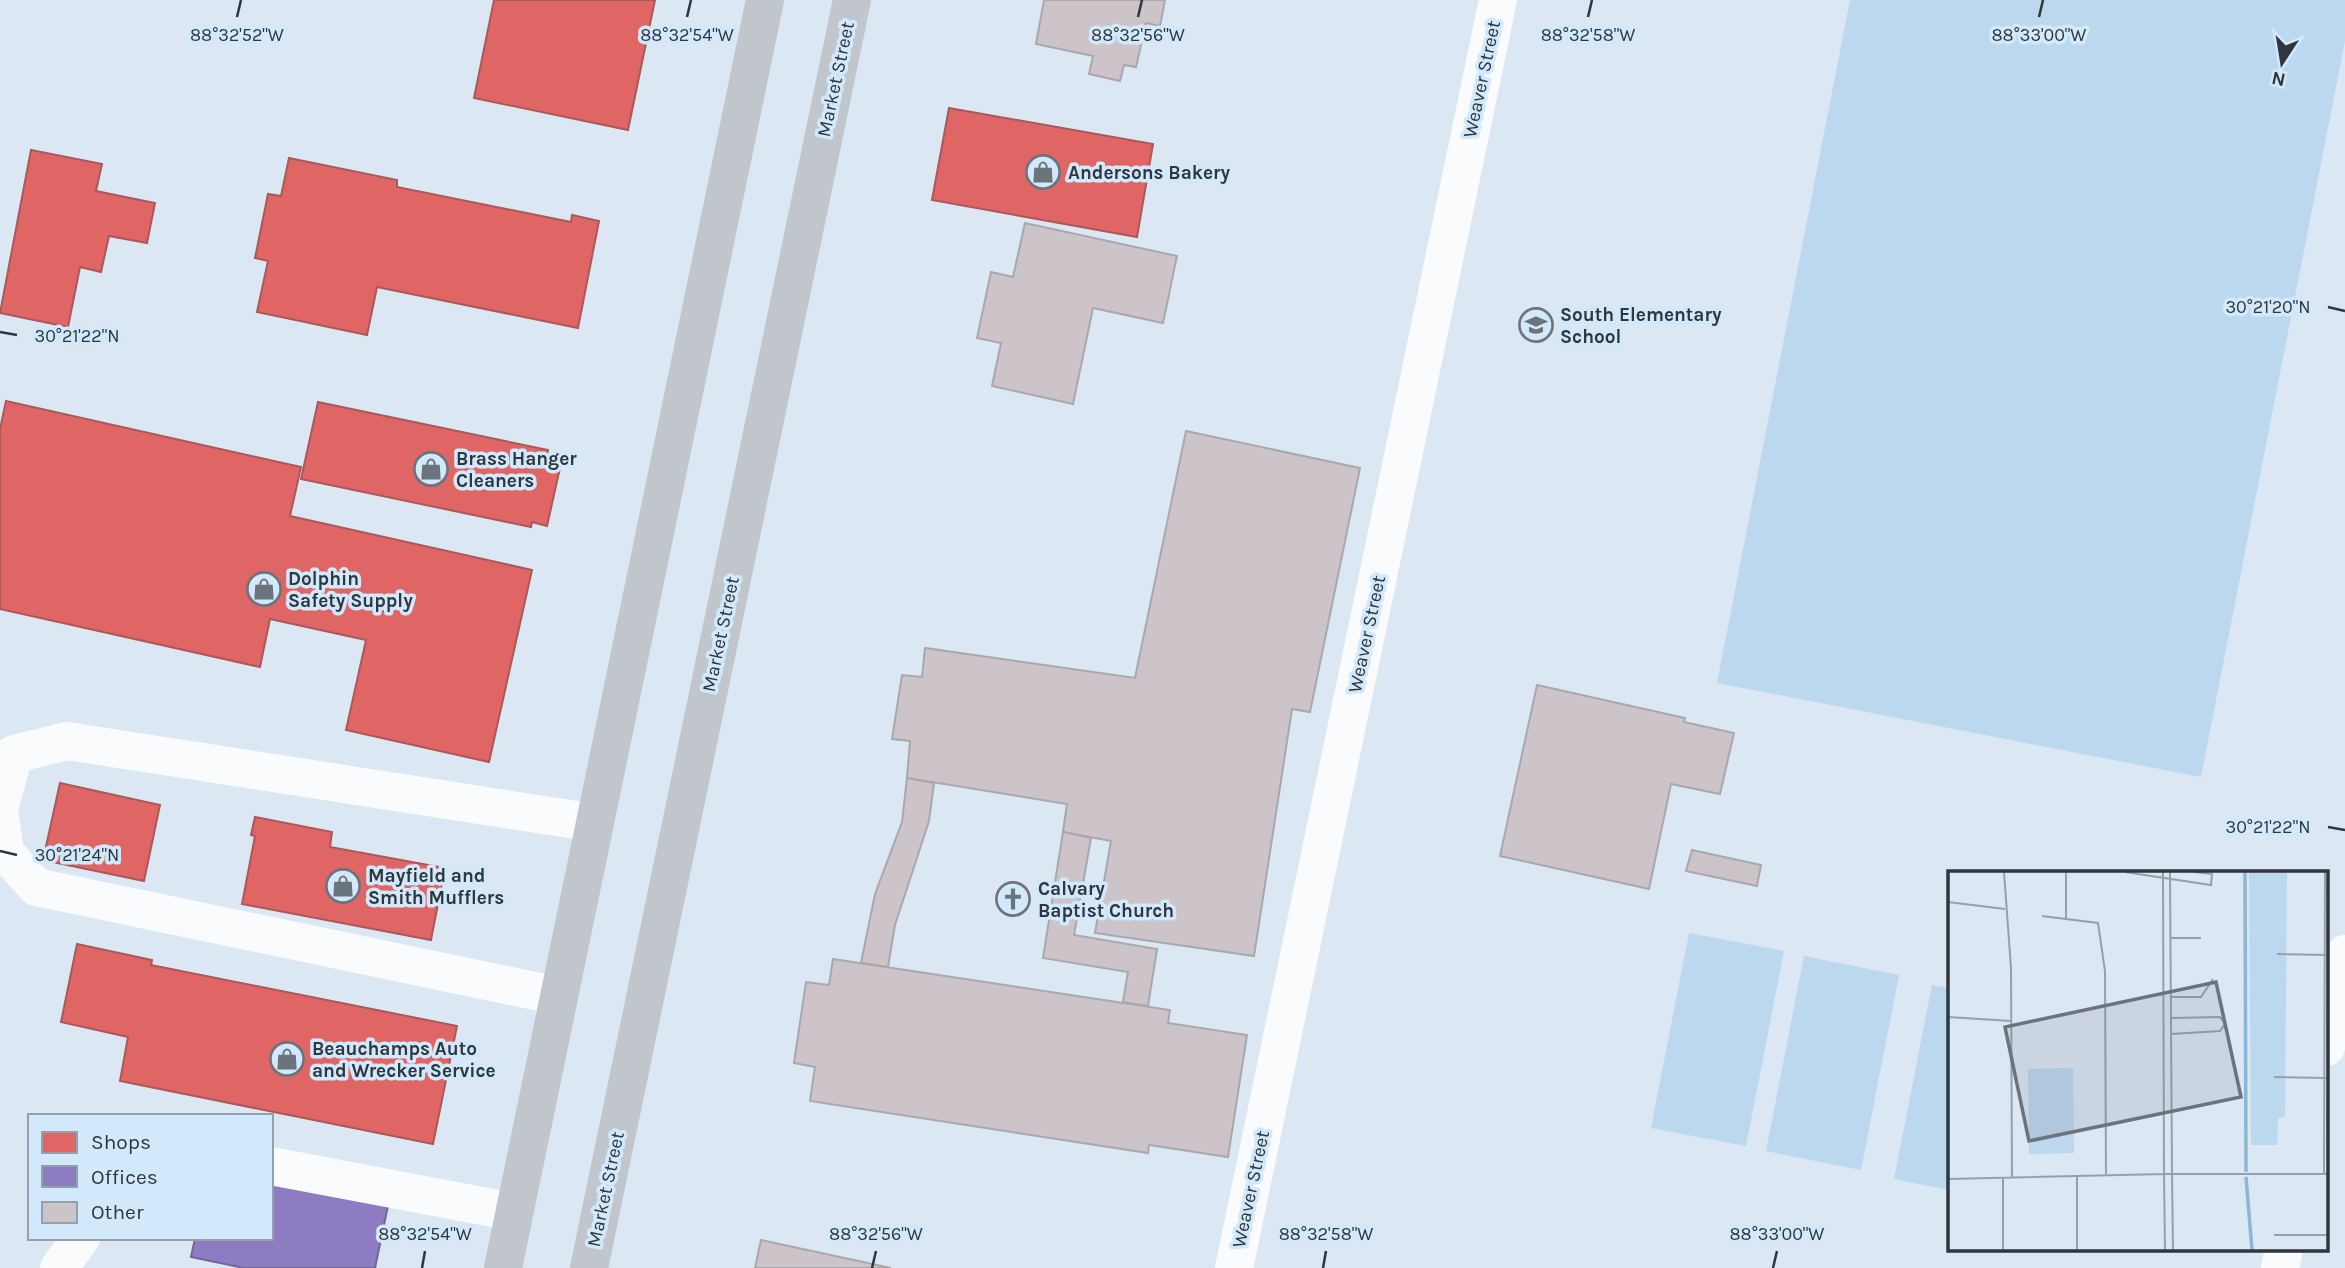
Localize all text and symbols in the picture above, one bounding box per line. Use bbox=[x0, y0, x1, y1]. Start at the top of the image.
street label: Market Street bbox=[813, 19, 859, 139]
street label: Weaver Street bbox=[1459, 19, 1505, 140]
text: 88°32'52"W bbox=[190, 24, 284, 46]
text: 88°32'54"W bbox=[640, 24, 734, 46]
text: 88°32'56"W bbox=[1091, 24, 1185, 46]
text: 88°32'58"W bbox=[1541, 24, 1635, 46]
text: 88°33'00"W bbox=[1992, 24, 2086, 46]
north arrow bbox=[2247, 28, 2317, 98]
text: N bbox=[2270, 66, 2288, 91]
shop icon: Andersons Bakery bbox=[1024, 153, 1062, 191]
place label: Andersons Bakery bbox=[1068, 162, 1231, 184]
text: 30°21'20"N bbox=[2225, 296, 2311, 318]
place label: South Elementary School bbox=[1560, 304, 1722, 348]
school or university icon: South Elementary School bbox=[1517, 306, 1555, 344]
text: 30°21'22"N bbox=[35, 325, 119, 347]
place label: Brass Hanger Cleaners bbox=[456, 448, 577, 492]
shop icon: Brass Hanger Cleaners bbox=[412, 450, 450, 488]
place label: Dolphin Safety Supply bbox=[288, 568, 413, 612]
shop icon: Dolphin Safety Supply bbox=[245, 570, 283, 608]
street label: Market Street bbox=[698, 574, 744, 694]
street label: Weaver Street bbox=[1344, 574, 1390, 695]
text: 30°21'22"N bbox=[2226, 816, 2310, 838]
text: 30°21'24"N bbox=[35, 844, 119, 866]
place label: Mayfield and Smith Mufflers bbox=[368, 865, 504, 909]
shop icon: Mayfield and Smith Mufflers bbox=[324, 867, 362, 905]
inset map bbox=[1948, 871, 2328, 1250]
place label: Calvary Baptist Church bbox=[1038, 878, 1174, 922]
church icon: Calvary Baptist Church bbox=[994, 880, 1032, 918]
place label: Beauchamps Auto and Wrecker Service bbox=[312, 1038, 496, 1082]
shop icon: Beauchamps Auto and Wrecker Service bbox=[268, 1040, 306, 1078]
legend bbox=[28, 1114, 273, 1240]
street label: Market Street bbox=[583, 1129, 629, 1249]
street label: Weaver Street bbox=[1228, 1129, 1274, 1250]
text: Shops bbox=[91, 1130, 151, 1154]
text: Offices bbox=[91, 1165, 158, 1189]
text: Other bbox=[91, 1200, 144, 1224]
text: 88°32'54"W bbox=[378, 1223, 472, 1245]
text: 88°32'56"W bbox=[829, 1223, 923, 1245]
text: 88°32'58"W bbox=[1279, 1223, 1373, 1245]
text: 88°33'00"W bbox=[1730, 1223, 1824, 1245]

